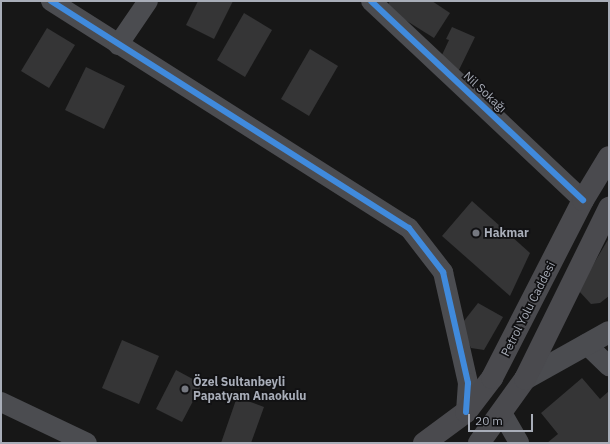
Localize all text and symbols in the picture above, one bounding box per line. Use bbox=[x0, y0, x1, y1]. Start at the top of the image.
street label: Nil Sokağı bbox=[461, 69, 509, 115]
place label: Hakmar bbox=[484, 226, 529, 240]
marker: Hakmar bbox=[471, 228, 481, 238]
street label: Petrol Yolu Caddesi bbox=[498, 259, 558, 359]
place label: Özel Sultanbeyli Papatyam Anaokulu bbox=[193, 375, 307, 403]
marker: Özel Sultanbeyli Papatyam Anaokulu bbox=[180, 384, 190, 394]
scale bar bbox=[470, 406, 535, 432]
text: 20 m bbox=[475, 413, 503, 428]

